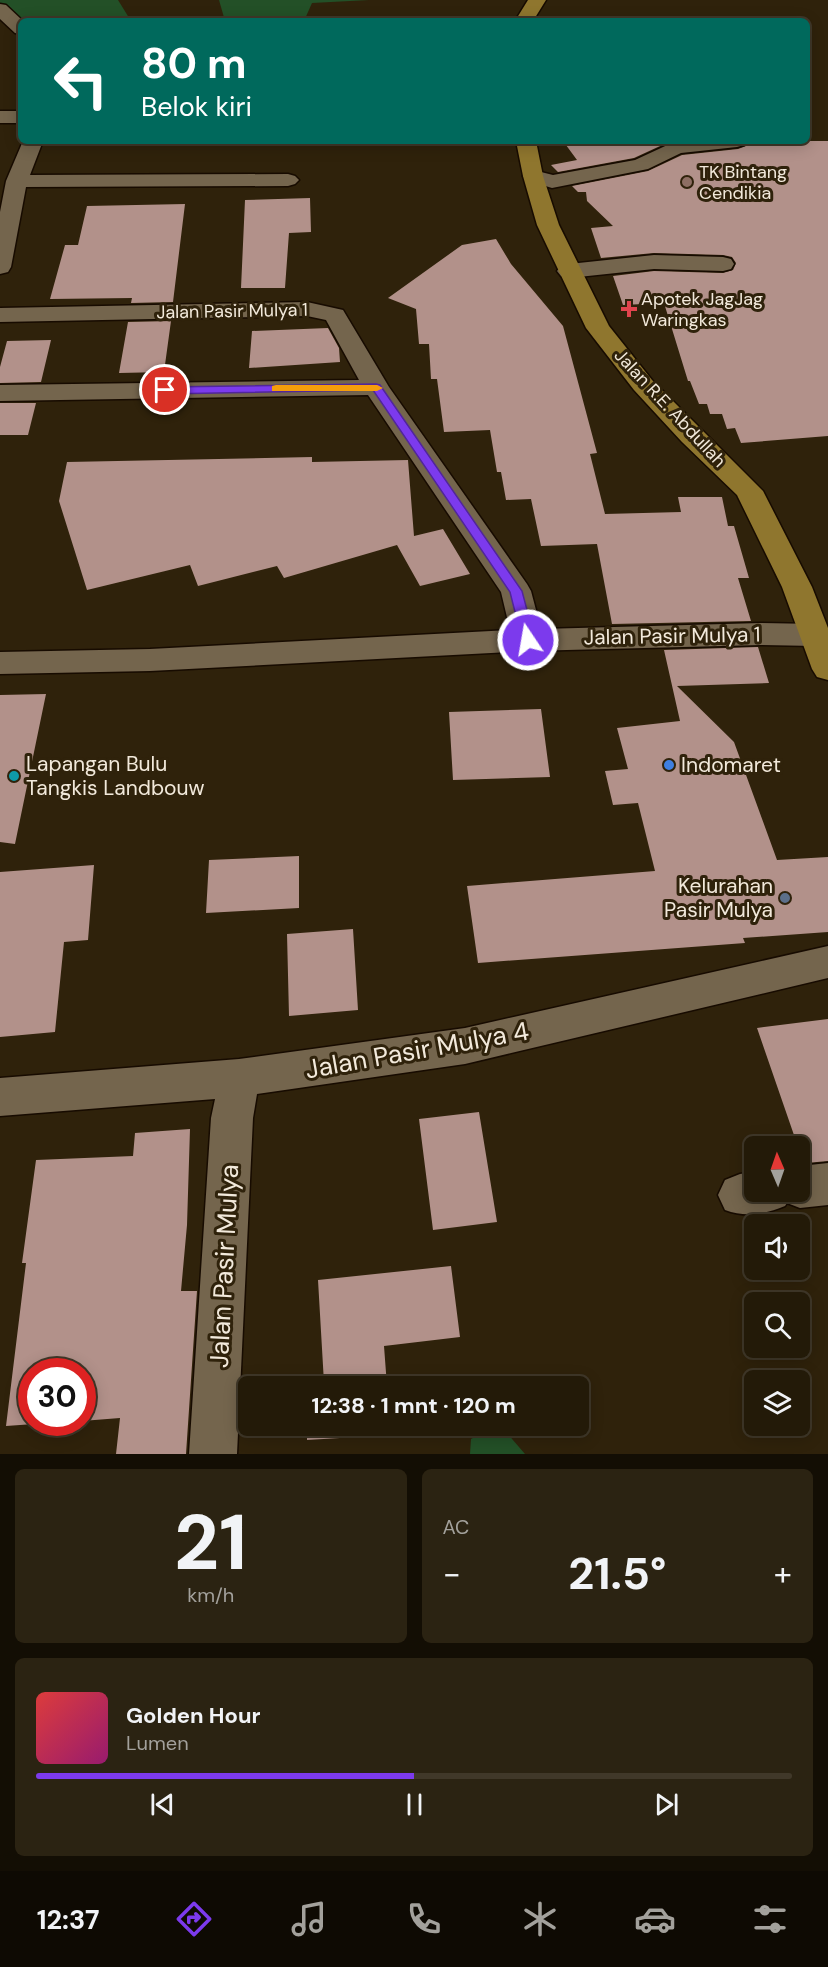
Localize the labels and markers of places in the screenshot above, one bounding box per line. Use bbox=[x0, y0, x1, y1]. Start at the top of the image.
place label: TK Bintang Cendikia bbox=[699, 160, 787, 205]
marker: TK Bintang Cendikia bbox=[680, 175, 694, 189]
place label: Apotek JagJag Waringkas bbox=[641, 287, 763, 332]
marker: Apotek JagJag Waringkas bbox=[622, 302, 636, 316]
pin bbox=[139, 364, 190, 415]
place label: Lapangan Bulu Tangkis Landbouw bbox=[26, 750, 205, 802]
place label: Indomaret bbox=[681, 751, 781, 779]
marker: Indomaret bbox=[662, 758, 676, 772]
marker: Lapangan Bulu Tangkis Landbouw bbox=[7, 769, 21, 783]
place label: Kelurahan Pasir Mulya bbox=[664, 872, 773, 924]
marker: Kelurahan Pasir Mulya bbox=[778, 891, 792, 905]

